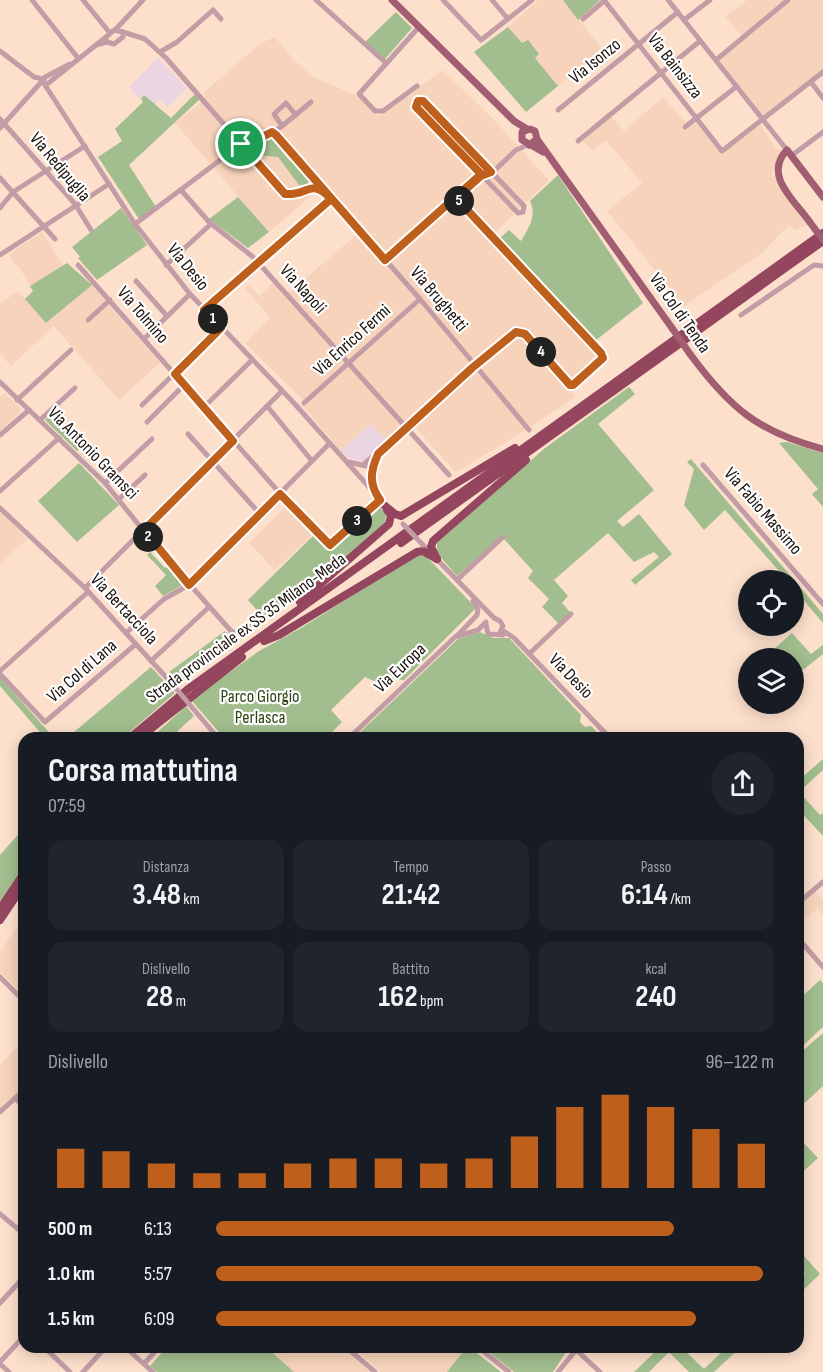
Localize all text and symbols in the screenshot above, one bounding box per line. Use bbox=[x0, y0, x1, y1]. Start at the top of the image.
street label: Via Bainsizza bbox=[643, 29, 707, 103]
street label: Via Isonzo bbox=[565, 34, 625, 88]
pin bbox=[215, 118, 266, 169]
icon: arrive bbox=[224, 127, 257, 160]
street label: Via Redipuglia bbox=[25, 128, 95, 206]
pin: 5 bbox=[444, 186, 474, 216]
text: 5 bbox=[455, 191, 463, 210]
street label: Via Desio bbox=[163, 239, 213, 295]
street label: Via Napoli bbox=[275, 260, 331, 318]
street label: Via Brughetti bbox=[406, 262, 472, 336]
street label: Via Col di Tenda bbox=[645, 269, 715, 357]
street label: Via Tolmino bbox=[113, 282, 173, 348]
street label: Via Enrico Fermi bbox=[309, 300, 395, 380]
pin: 1 bbox=[198, 304, 228, 334]
text: 1 bbox=[210, 309, 216, 328]
pin: 4 bbox=[526, 337, 556, 367]
text: 4 bbox=[537, 342, 545, 361]
street label: Via Antonio Gramsci bbox=[44, 402, 142, 504]
street label: Via Fabio Massimo bbox=[719, 463, 807, 559]
pin: 3 bbox=[342, 506, 372, 536]
text: 3 bbox=[353, 511, 361, 530]
pin: 2 bbox=[133, 522, 163, 552]
text: 2 bbox=[144, 527, 152, 546]
street label: Strada provinciale ex SS 35 Milano-Meda bbox=[142, 548, 350, 708]
street label: Via Bertacciola bbox=[86, 569, 162, 649]
map controls bbox=[738, 570, 804, 714]
button: locate bbox=[738, 570, 804, 636]
street label: Via Col di Lana bbox=[43, 635, 121, 707]
street label: Via Europa bbox=[370, 639, 430, 697]
button: layers bbox=[738, 648, 804, 714]
street label: Via Desio bbox=[544, 649, 598, 703]
park label: Parco Giorgio Perlasca bbox=[220, 686, 300, 728]
text: Corsa mattutina bbox=[48, 751, 238, 791]
button: share bbox=[711, 752, 774, 815]
text: 07:59 bbox=[48, 794, 85, 818]
text: Distanza bbox=[143, 858, 189, 877]
text: Tempo bbox=[393, 858, 429, 877]
text: Passo bbox=[641, 858, 671, 877]
text: 3.48 bbox=[132, 877, 181, 913]
text: 21:42 bbox=[382, 877, 440, 913]
text: 6:14 bbox=[621, 877, 668, 913]
text: km bbox=[181, 890, 200, 909]
text: /km bbox=[668, 890, 691, 909]
text: Dislivello bbox=[142, 960, 190, 979]
text: Battito bbox=[392, 960, 430, 979]
text: kcal bbox=[645, 960, 667, 979]
text: 28 bbox=[146, 979, 173, 1015]
text: 162 bbox=[378, 979, 418, 1015]
text: 240 bbox=[635, 979, 677, 1015]
text: m bbox=[173, 992, 186, 1011]
text: bpm bbox=[418, 992, 444, 1011]
text: Dislivello bbox=[48, 1050, 108, 1074]
text: 96–122 m bbox=[706, 1050, 774, 1074]
text: 500 m bbox=[48, 1217, 92, 1241]
text: 6:13 bbox=[144, 1217, 172, 1241]
text: 1.0 km bbox=[48, 1262, 95, 1286]
text: 5:57 bbox=[144, 1262, 172, 1286]
text: 1.5 km bbox=[48, 1307, 94, 1331]
text: 6:09 bbox=[144, 1307, 174, 1331]

